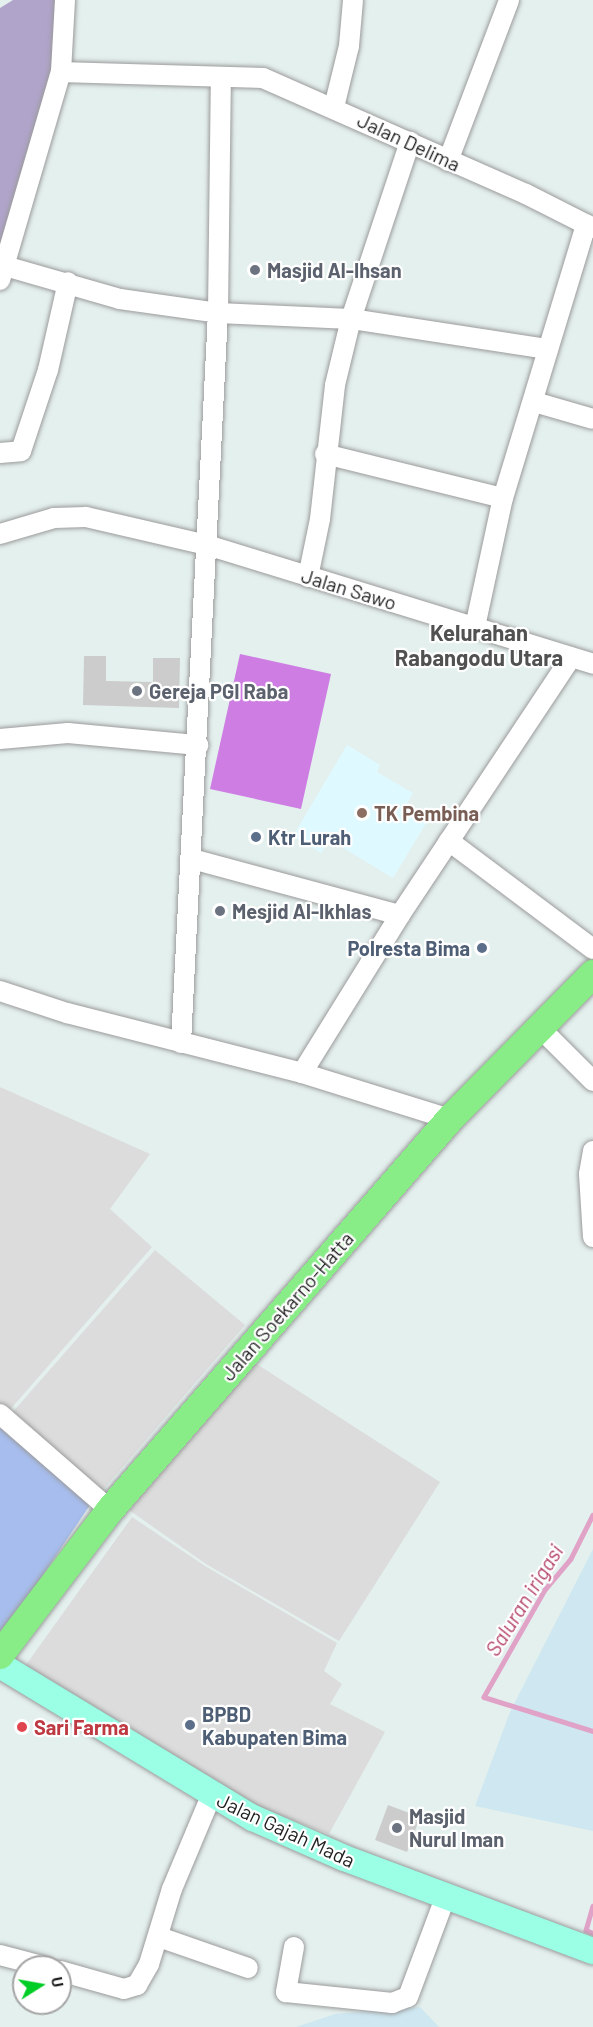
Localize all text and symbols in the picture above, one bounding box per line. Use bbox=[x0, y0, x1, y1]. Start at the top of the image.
street label: Jalan Delima bbox=[354, 108, 464, 176]
place label: Masjid Al-Ihsan bbox=[267, 258, 402, 282]
marker: Masjid Al-Ihsan bbox=[248, 263, 262, 277]
street label: Jalan Sawo bbox=[299, 563, 399, 615]
district label: Kelurahan Rabangodu Utara bbox=[395, 619, 563, 670]
place label: Gereja PGI Raba bbox=[149, 679, 288, 703]
marker: Gereja PGI Raba bbox=[130, 684, 144, 698]
place label: TK Pembina bbox=[374, 801, 479, 825]
marker: TK Pembina bbox=[355, 806, 369, 820]
place label: Ktr Lurah bbox=[268, 825, 351, 849]
marker: Ktr Lurah bbox=[249, 830, 263, 844]
place label: Mesjid Al-Ikhlas bbox=[232, 899, 371, 923]
marker: Mesjid Al-Ikhlas bbox=[213, 904, 227, 918]
place label: Polresta Bima bbox=[348, 936, 470, 960]
marker: Polresta Bima bbox=[475, 941, 489, 955]
street label: Jalan Soekarno-Hatta bbox=[216, 1227, 358, 1385]
water label: Saluran irigasi bbox=[480, 1540, 568, 1660]
place label: BPBD Kabupaten Bima bbox=[202, 1702, 347, 1749]
place label: Sari Farma bbox=[34, 1715, 129, 1739]
marker: BPBD Kabupaten Bima bbox=[183, 1718, 197, 1732]
marker: Sari Farma bbox=[15, 1720, 29, 1734]
street label: Jalan Gajah Mada bbox=[213, 1788, 359, 1872]
place label: Masjid Nurul Iman bbox=[409, 1804, 504, 1851]
marker: Masjid Nurul Iman bbox=[390, 1821, 404, 1835]
north arrow bbox=[12, 1955, 72, 2015]
text: U bbox=[48, 1975, 68, 1989]

